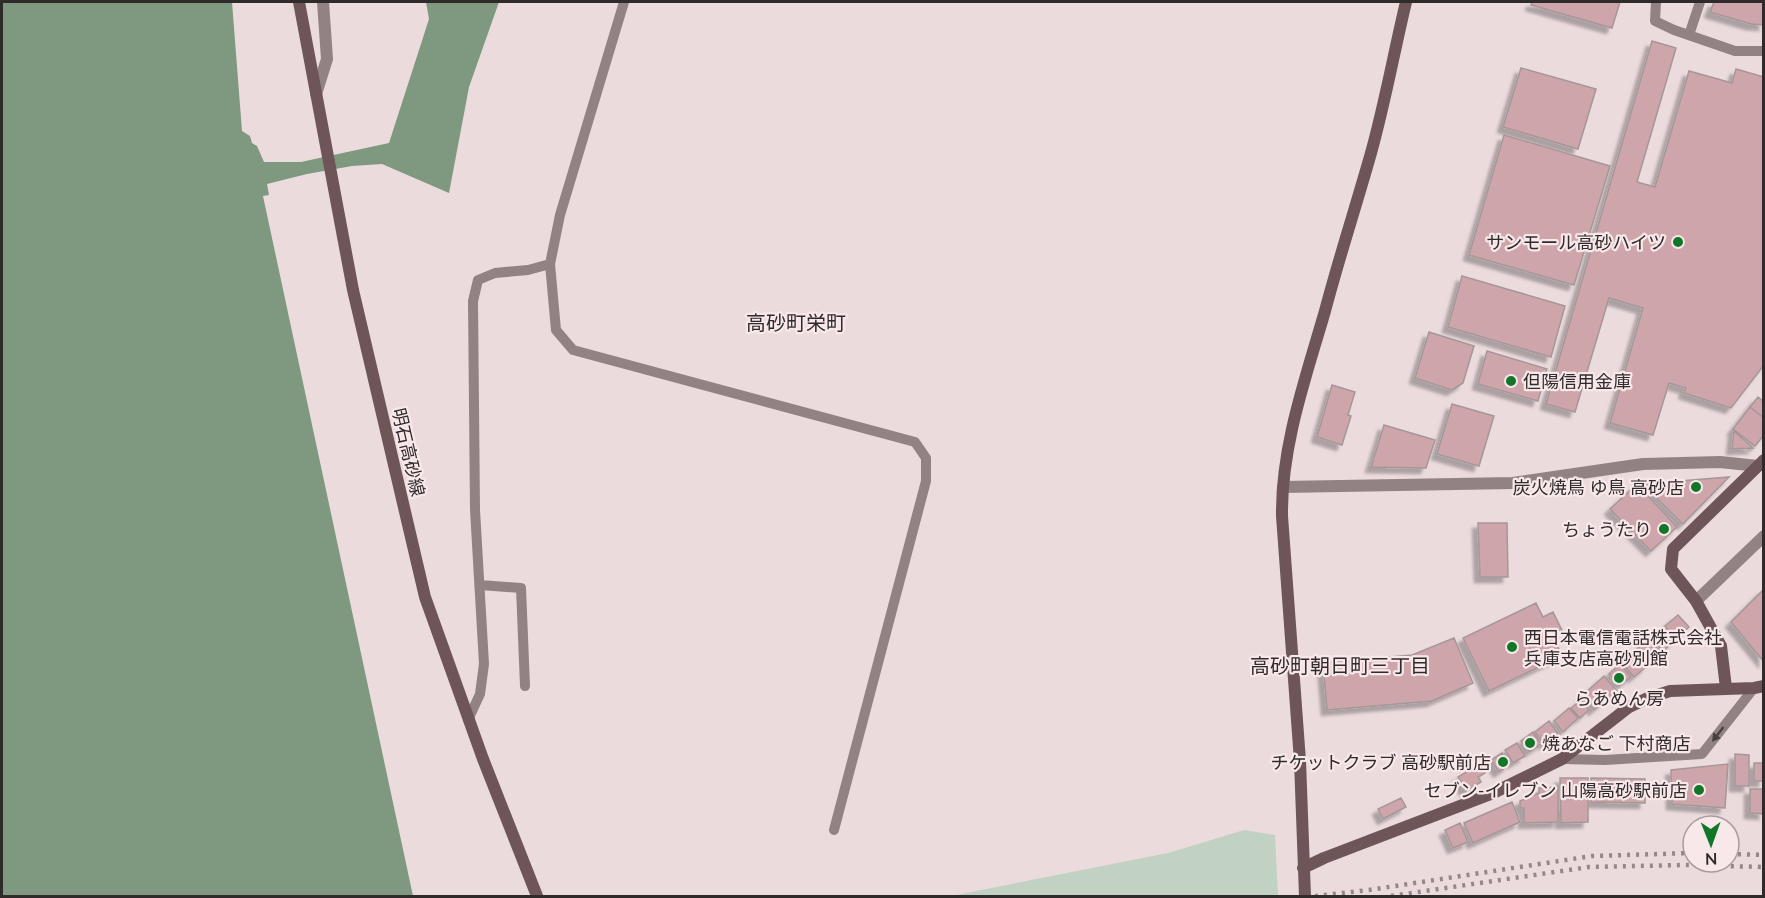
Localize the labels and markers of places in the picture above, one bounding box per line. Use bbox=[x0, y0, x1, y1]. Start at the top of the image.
place label: サンモール高砂ハイツ bbox=[1486, 231, 1666, 253]
marker: サンモール高砂ハイツ bbox=[1671, 235, 1685, 249]
place label: 但陽信用金庫 bbox=[1523, 370, 1631, 392]
marker: 但陽信用金庫 bbox=[1504, 374, 1518, 388]
place label: 炭火焼鳥 ゆ鳥 高砂店 bbox=[1513, 476, 1684, 498]
marker: 炭火焼鳥 ゆ鳥 高砂店 bbox=[1689, 480, 1703, 494]
place label: ちょうたり bbox=[1562, 518, 1652, 540]
marker: ちょうたり bbox=[1657, 522, 1671, 536]
place label: 西日本電信電話株式会社 兵庫支店高砂別館 bbox=[1524, 626, 1722, 669]
marker: 西日本電信電話株式会社 兵庫支店高砂別館 bbox=[1505, 640, 1519, 654]
marker: らあめん房 bbox=[1612, 671, 1626, 685]
place label: らあめん房 bbox=[1574, 687, 1664, 709]
place label: 焼あなご 下村商店 bbox=[1542, 732, 1691, 754]
marker: 焼あなご 下村商店 bbox=[1523, 736, 1537, 750]
place label: チケットクラブ 高砂駅前店 bbox=[1270, 751, 1491, 773]
marker: チケットクラブ 高砂駅前店 bbox=[1496, 755, 1510, 769]
place label: セブン-イレブン 山陽高砂駅前店 bbox=[1424, 779, 1687, 801]
marker: セブン-イレブン 山陽高砂駅前店 bbox=[1692, 783, 1706, 797]

